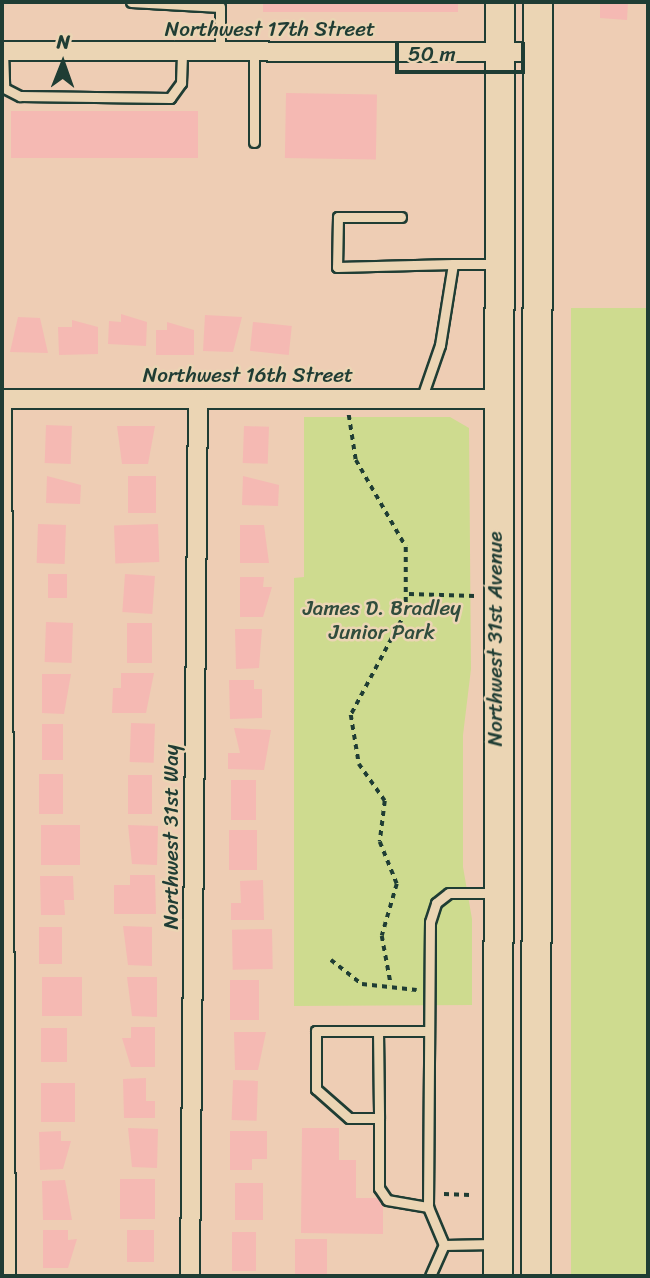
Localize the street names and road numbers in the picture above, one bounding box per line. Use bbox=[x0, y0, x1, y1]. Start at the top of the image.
street label: Northwest 17th Street bbox=[165, 16, 375, 42]
street label: Northwest 16th Street bbox=[143, 362, 353, 388]
street label: Northwest 31st Avenue bbox=[482, 532, 508, 746]
street label: Northwest 31st Way bbox=[158, 744, 184, 930]

